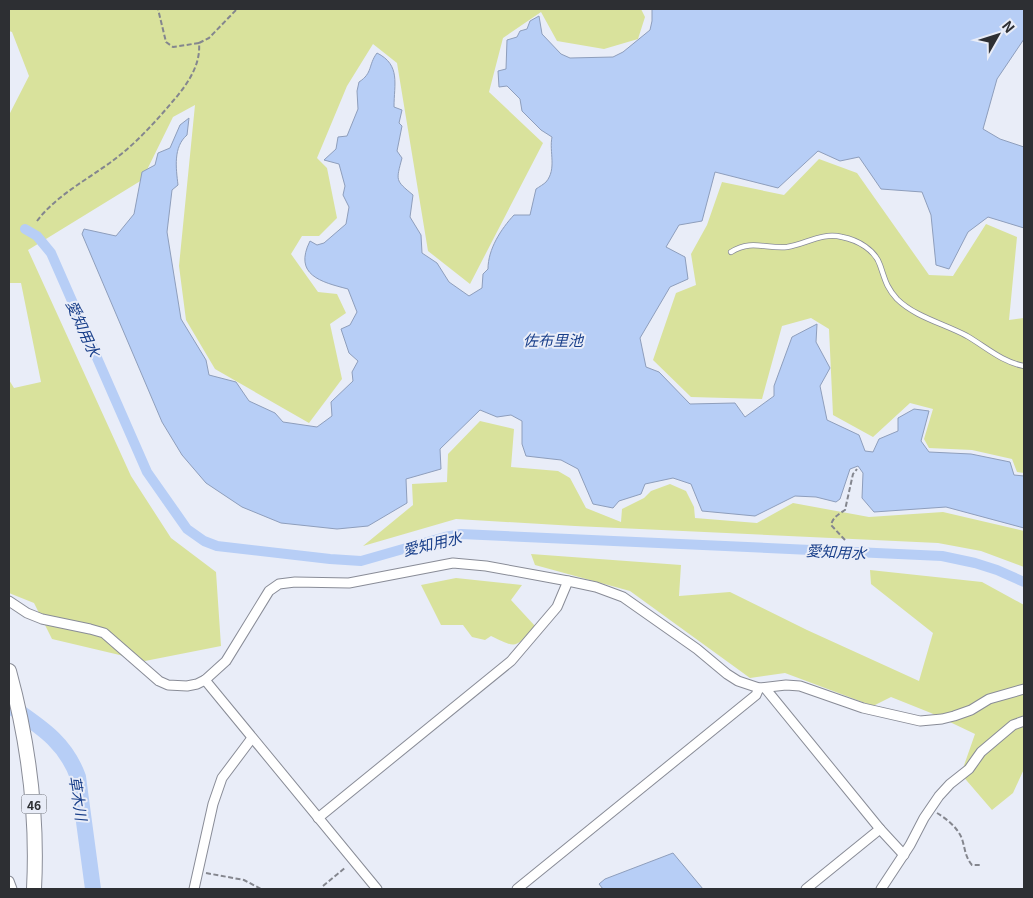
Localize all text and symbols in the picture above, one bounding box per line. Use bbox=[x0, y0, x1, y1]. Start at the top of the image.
north arrow bbox=[973, 10, 1023, 60]
text: N bbox=[998, 16, 1020, 37]
water label: 愛知用水 bbox=[62, 296, 107, 361]
water label: 佐布里池 bbox=[523, 329, 585, 350]
water label: 愛知用水 bbox=[400, 526, 466, 560]
water label: 愛知用水 bbox=[805, 539, 868, 563]
water label: 草木川 bbox=[65, 774, 93, 824]
road number: 46 bbox=[22, 794, 46, 814]

